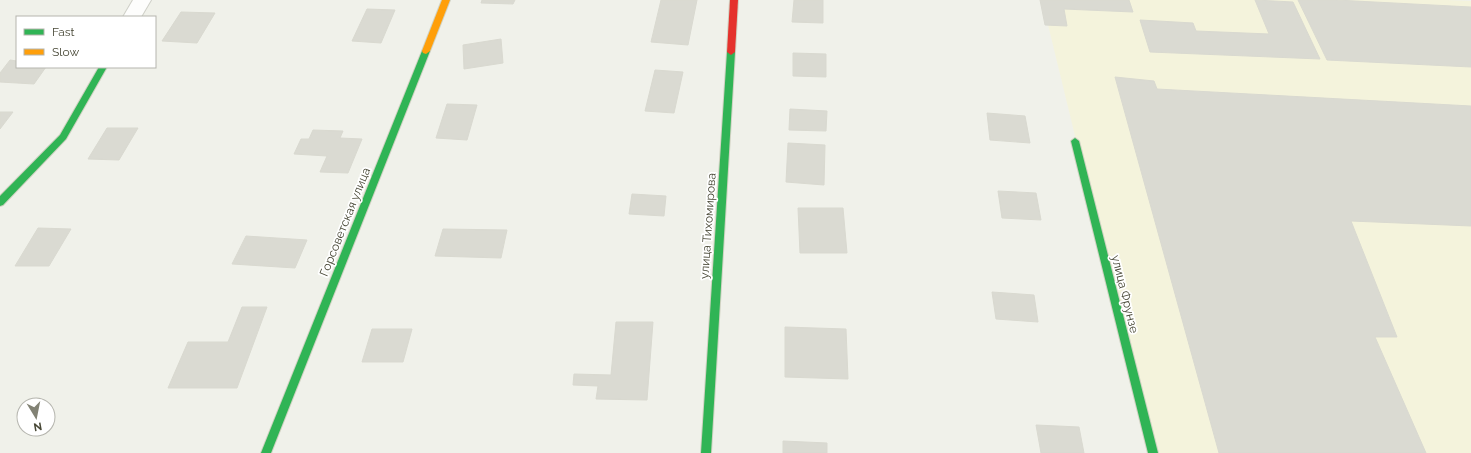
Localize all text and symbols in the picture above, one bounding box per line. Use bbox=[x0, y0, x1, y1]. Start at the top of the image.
legend bbox=[16, 16, 156, 68]
text: Fast bbox=[52, 25, 75, 39]
text: Slow bbox=[52, 45, 79, 59]
street label: Горсоветская улица bbox=[317, 166, 373, 278]
street label: улица Тихомирова bbox=[697, 173, 719, 279]
street label: улица Фрунзе bbox=[1109, 254, 1141, 334]
north arrow bbox=[16, 397, 56, 437]
text: N bbox=[32, 419, 43, 433]

